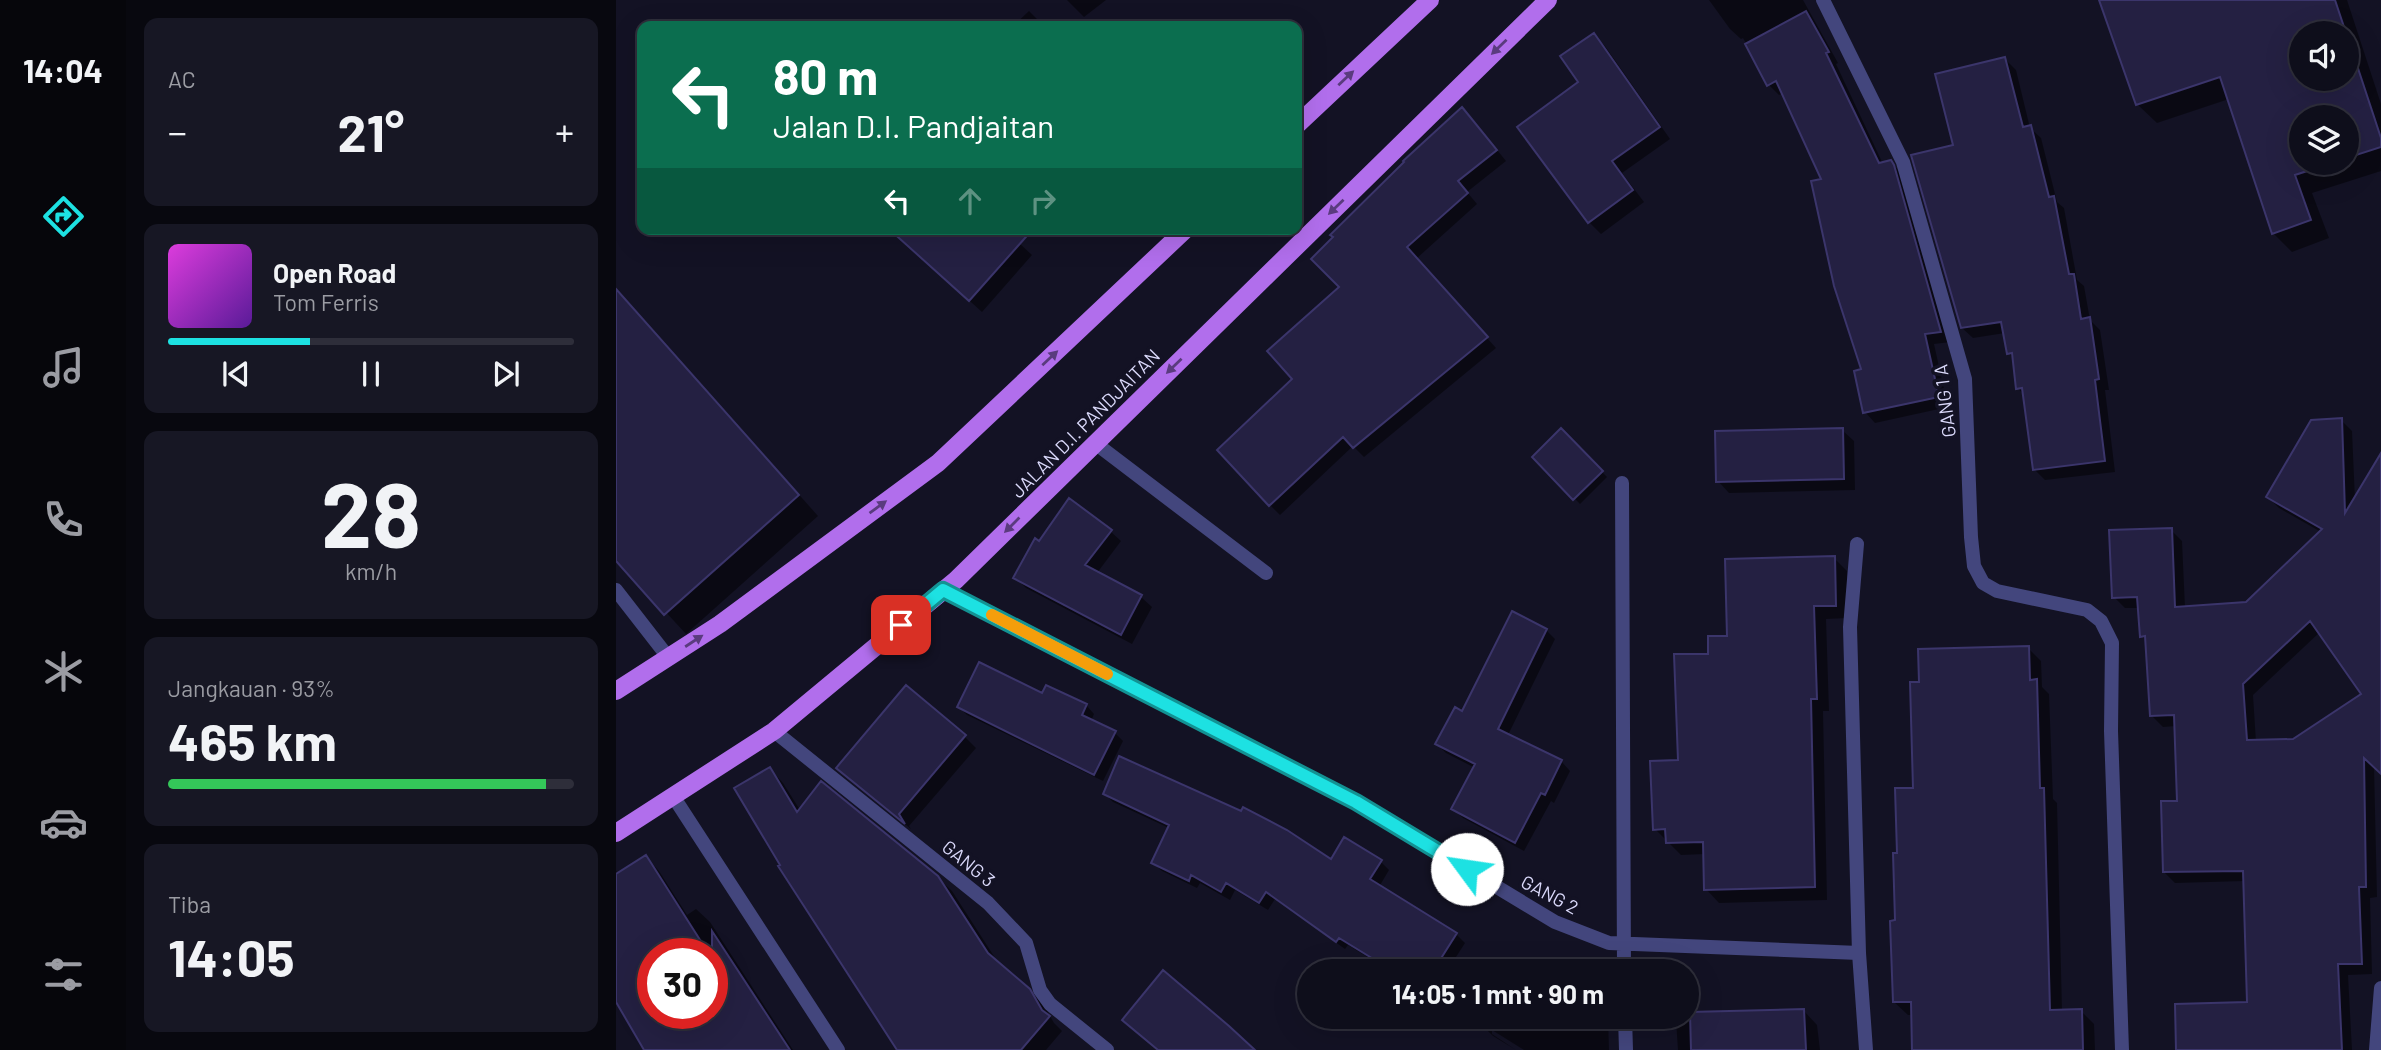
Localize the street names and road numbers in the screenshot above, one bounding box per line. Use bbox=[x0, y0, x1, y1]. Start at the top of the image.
street label: JALAN D.I. PANDJAITAN bbox=[1006, 344, 1164, 502]
street label: GANG 1 A bbox=[1928, 363, 1960, 439]
street label: GANG 3 bbox=[938, 835, 1000, 891]
street label: GANG 2 bbox=[1517, 869, 1583, 919]

